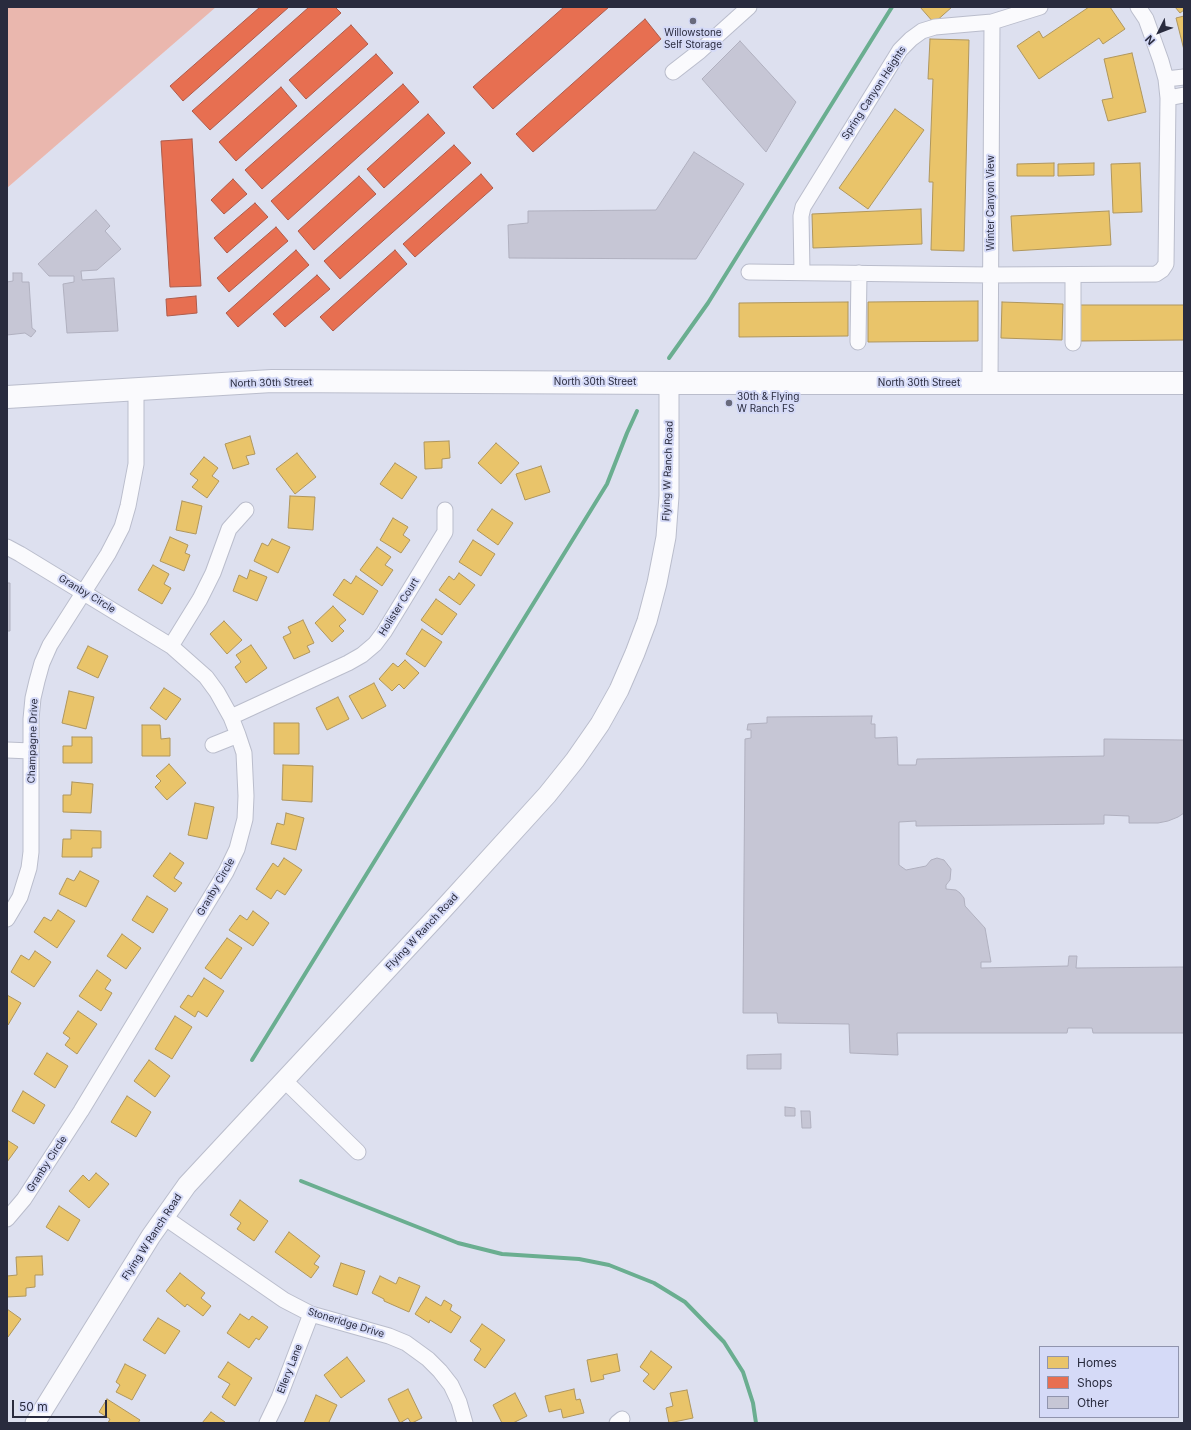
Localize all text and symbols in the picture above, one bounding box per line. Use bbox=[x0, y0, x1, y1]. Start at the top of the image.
north arrow bbox=[1139, 12, 1179, 52]
marker: Willowstone Self Storage bbox=[688, 16, 698, 26]
place label: Willowstone Self Storage bbox=[664, 27, 722, 50]
text: N bbox=[1142, 32, 1158, 48]
street label: Spring Canyon Heights bbox=[839, 44, 909, 142]
street label: Winter Canyon View bbox=[985, 155, 997, 251]
street label: North 30th Street bbox=[230, 376, 312, 390]
street label: North 30th Street bbox=[554, 376, 636, 388]
street label: North 30th Street bbox=[878, 377, 960, 389]
place label: 30th & Flying W Ranch FS bbox=[737, 391, 799, 414]
marker: 30th & Flying W Ranch FS bbox=[724, 398, 734, 408]
street label: Flying W Ranch Road bbox=[660, 421, 676, 521]
street label: Granby Circle bbox=[56, 572, 118, 616]
street label: Holister Court bbox=[377, 576, 421, 638]
street label: Champagne Drive bbox=[26, 698, 40, 784]
street label: Granby Circle bbox=[195, 856, 237, 918]
street label: Flying W Ranch Road bbox=[383, 891, 461, 973]
street label: Granby Circle bbox=[24, 1134, 70, 1194]
street label: Flying W Ranch Road bbox=[120, 1192, 184, 1282]
street label: Stoneridge Drive bbox=[306, 1306, 386, 1340]
street label: Ellery Lane bbox=[275, 1343, 305, 1395]
legend bbox=[1039, 1346, 1179, 1418]
text: Homes bbox=[1077, 1355, 1117, 1370]
text: Shops bbox=[1077, 1375, 1113, 1390]
scale bar bbox=[14, 1392, 109, 1418]
text: Other bbox=[1077, 1395, 1109, 1410]
text: 50 m bbox=[19, 1399, 48, 1414]

